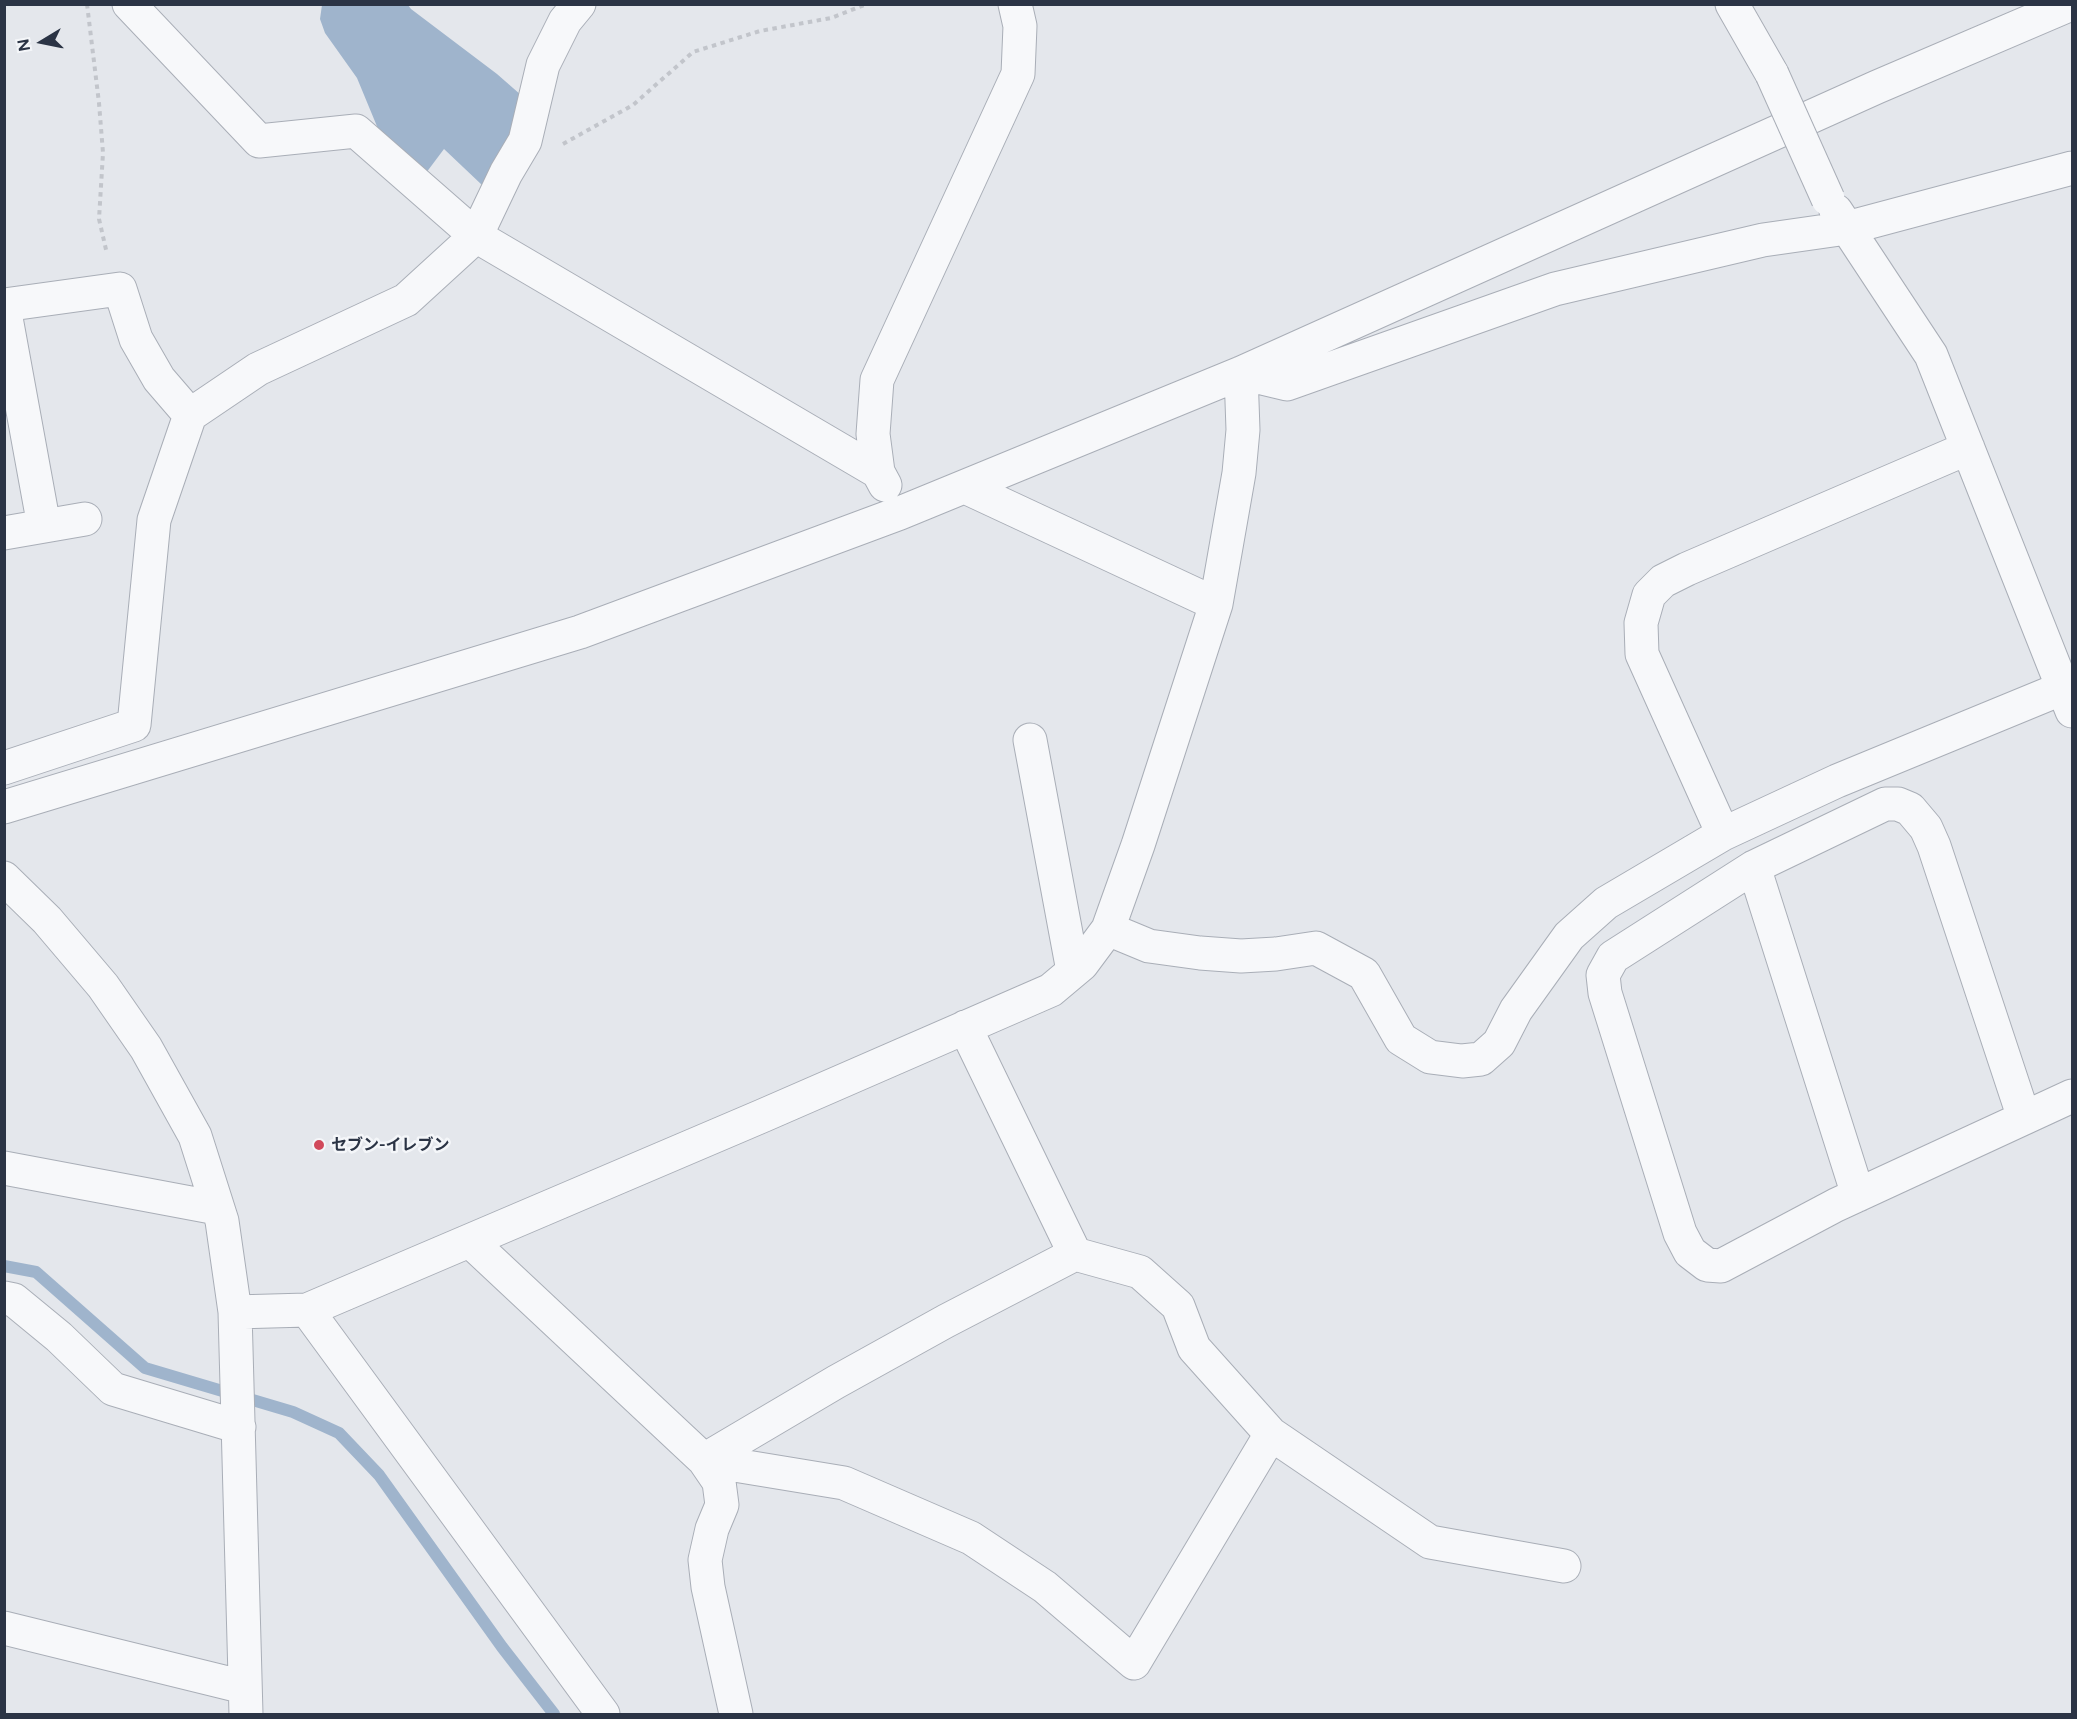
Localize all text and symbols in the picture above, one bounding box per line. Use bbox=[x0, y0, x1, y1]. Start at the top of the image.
north arrow bbox=[12, 12, 72, 72]
text: N bbox=[13, 37, 34, 53]
place label: セブン-イレブン bbox=[331, 1135, 450, 1155]
marker: セブン-イレブン bbox=[312, 1138, 326, 1152]

